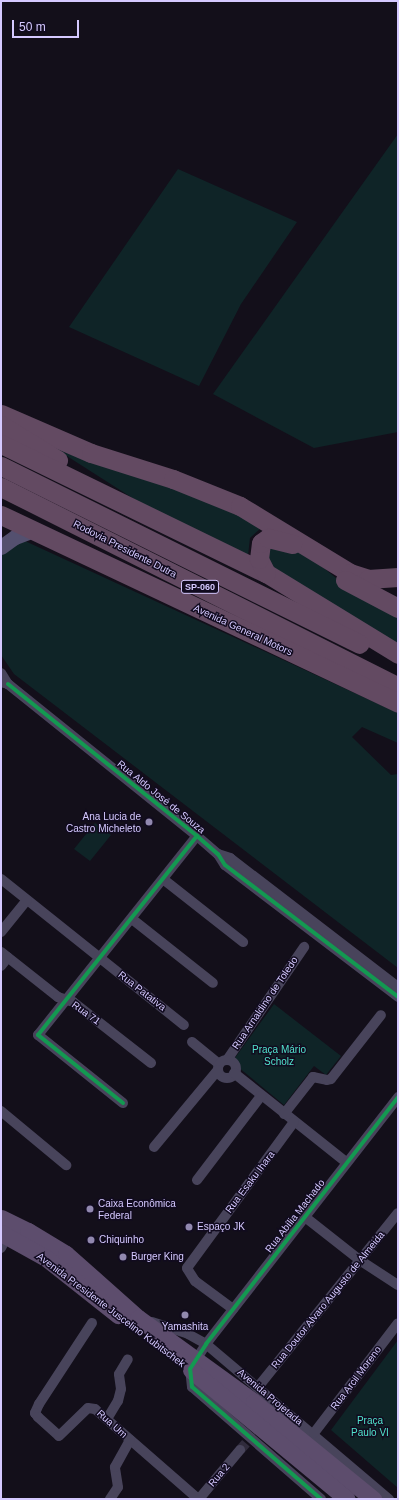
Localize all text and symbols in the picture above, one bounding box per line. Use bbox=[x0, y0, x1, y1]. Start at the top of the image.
scale bar bbox=[14, 12, 81, 38]
text: 50 m bbox=[19, 20, 46, 34]
street label: Rodovia Presidente Dutra bbox=[71, 518, 179, 580]
road number: SP-060 bbox=[180, 580, 220, 594]
street label: Avenida General Motors bbox=[192, 602, 294, 658]
street label: Rua Aldo José de Souza bbox=[114, 758, 208, 836]
place label: Ana Lucia de Castro Micheleto bbox=[66, 810, 141, 834]
marker: Ana Lucia de Castro Micheleto bbox=[144, 817, 154, 827]
street label: Rua Arnaldino de Toledo bbox=[229, 954, 301, 1052]
street label: Rua Patativa bbox=[116, 969, 168, 1013]
street label: Rua 71 bbox=[69, 999, 103, 1027]
park label: Praça Mário Scholz bbox=[252, 1043, 306, 1066]
street label: Rua Esaku Ihara bbox=[223, 1149, 277, 1215]
street label: Rua Abília Machado bbox=[263, 1177, 327, 1255]
place label: Caixa Econômica Federal bbox=[98, 1197, 176, 1220]
marker: Caixa Econômica Federal bbox=[85, 1204, 95, 1214]
place label: Espaço JK bbox=[197, 1221, 245, 1233]
marker: Espaço JK bbox=[184, 1222, 194, 1232]
street label: Rua Doutor Alvaro Augusto de Almeida bbox=[268, 1228, 388, 1372]
place label: Chiquinho bbox=[99, 1234, 144, 1246]
marker: Chiquinho bbox=[86, 1235, 96, 1245]
street label: Avenida Presidente Juscelino Kubitschek bbox=[34, 1250, 188, 1370]
place label: Burger King bbox=[131, 1251, 184, 1263]
marker: Burger King bbox=[118, 1252, 128, 1262]
marker: Yamashita bbox=[180, 1310, 190, 1320]
place label: Yamashita bbox=[162, 1321, 208, 1333]
street label: Rua Arcil Moreno bbox=[328, 1344, 384, 1412]
street label: Avenida Projetada bbox=[235, 1366, 305, 1428]
street label: Rua Um bbox=[94, 1407, 130, 1441]
park label: Praça Paulo VI bbox=[351, 1414, 389, 1438]
street label: Rua 2 bbox=[206, 1461, 232, 1489]

